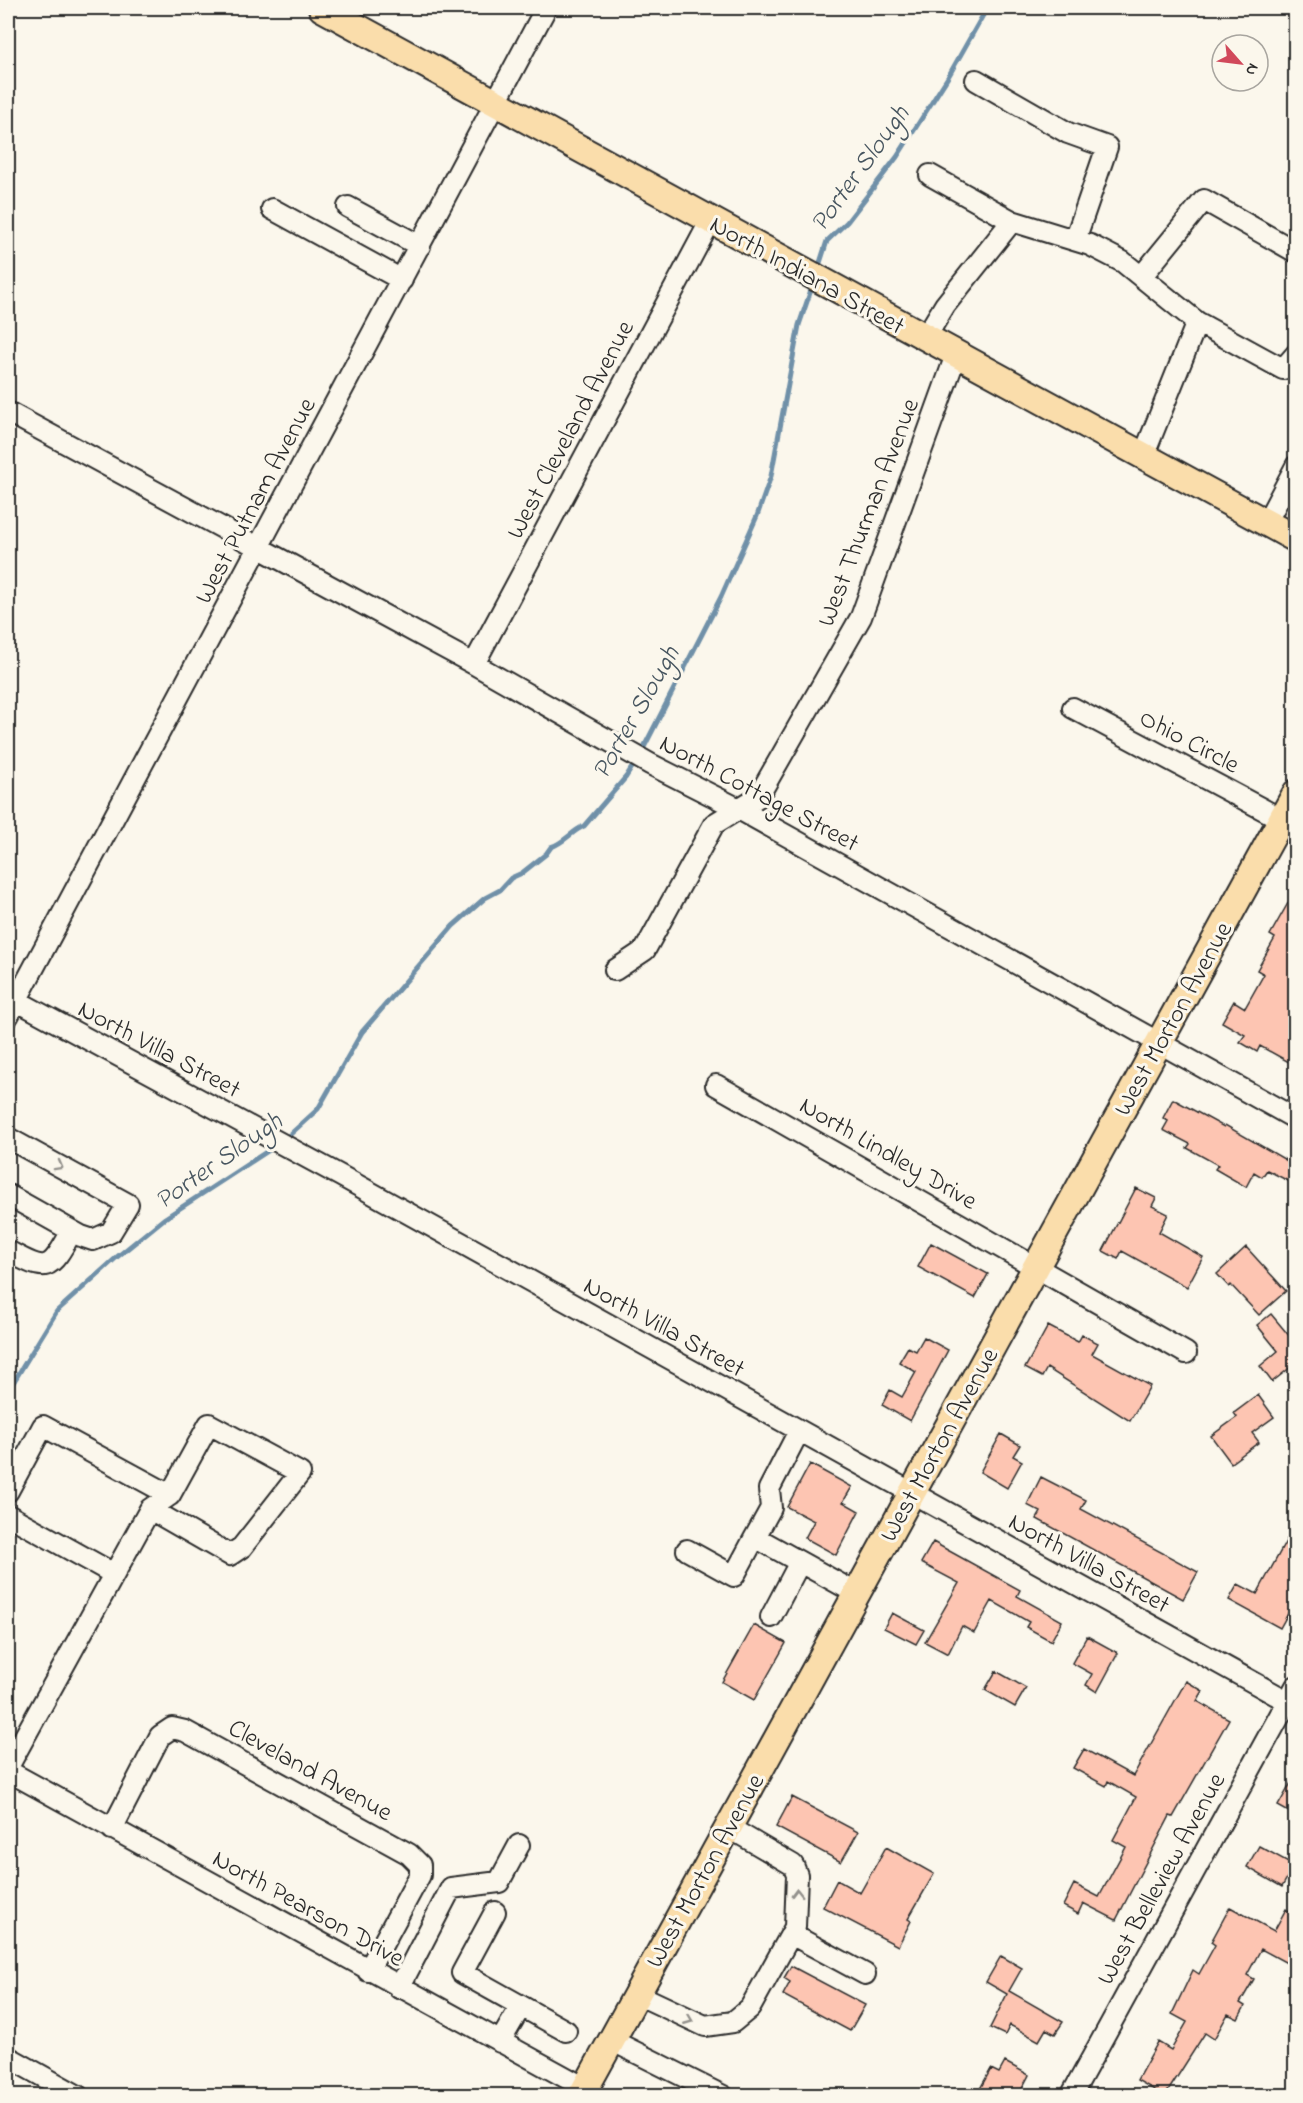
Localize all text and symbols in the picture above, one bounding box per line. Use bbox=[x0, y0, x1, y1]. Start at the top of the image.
north arrow bbox=[1210, 33, 1270, 93]
text: N bbox=[1238, 59, 1265, 80]
water label: Porter Slough bbox=[802, 97, 922, 241]
street label: North Indiana Street bbox=[702, 207, 911, 346]
street label: West Cleveland Avenue bbox=[498, 314, 646, 547]
street label: West Putnam Avenue bbox=[186, 391, 327, 611]
street label: West Thurman Avenue bbox=[809, 393, 931, 633]
water label: Porter Slough bbox=[583, 638, 692, 788]
street label: Ohio Circle bbox=[1132, 700, 1246, 785]
street label: North Cottage Street bbox=[652, 726, 865, 864]
street label: West Morton Avenue bbox=[1105, 915, 1244, 1124]
street label: North Villa Street bbox=[70, 992, 247, 1110]
street label: North Lindley Drive bbox=[792, 1088, 984, 1221]
water label: Porter Slough bbox=[148, 1103, 293, 1221]
one-way arrow bbox=[53, 1159, 63, 1170]
street label: North Villa Street bbox=[576, 1268, 752, 1389]
street label: West Morton Avenue bbox=[871, 1341, 1010, 1550]
street label: North Villa Street bbox=[1001, 1504, 1177, 1625]
street label: Cleveland Avenue bbox=[220, 1711, 399, 1833]
street label: West Belleview Avenue bbox=[1088, 1766, 1237, 1993]
street label: West Morton Avenue bbox=[637, 1767, 776, 1976]
street label: North Pearson Drive bbox=[205, 1841, 411, 1978]
one-way arrow bbox=[791, 1888, 803, 1897]
one-way arrow bbox=[683, 2012, 694, 2025]

